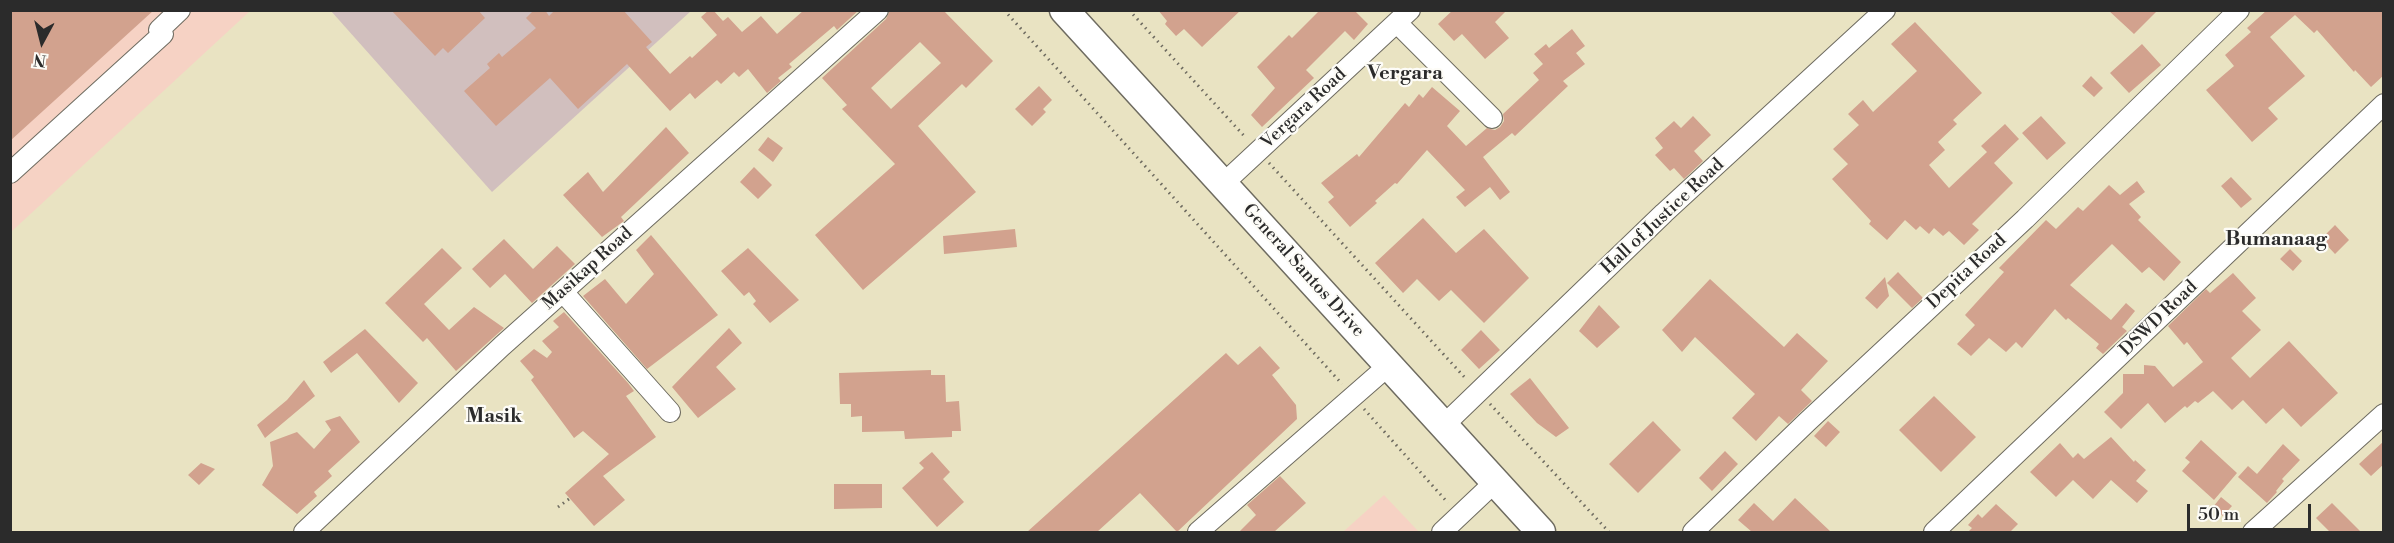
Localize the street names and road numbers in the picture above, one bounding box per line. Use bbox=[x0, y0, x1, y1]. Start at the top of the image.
street label: Vergara Road bbox=[1257, 64, 1351, 154]
street label: Hall of Justice Road bbox=[1597, 155, 1729, 279]
street label: General Santos Drive bbox=[1237, 200, 1369, 342]
street label: Masikap Road bbox=[538, 223, 638, 315]
street label: Depita Road bbox=[1923, 230, 2011, 314]
street label: DSWD Road bbox=[2116, 277, 2202, 361]

